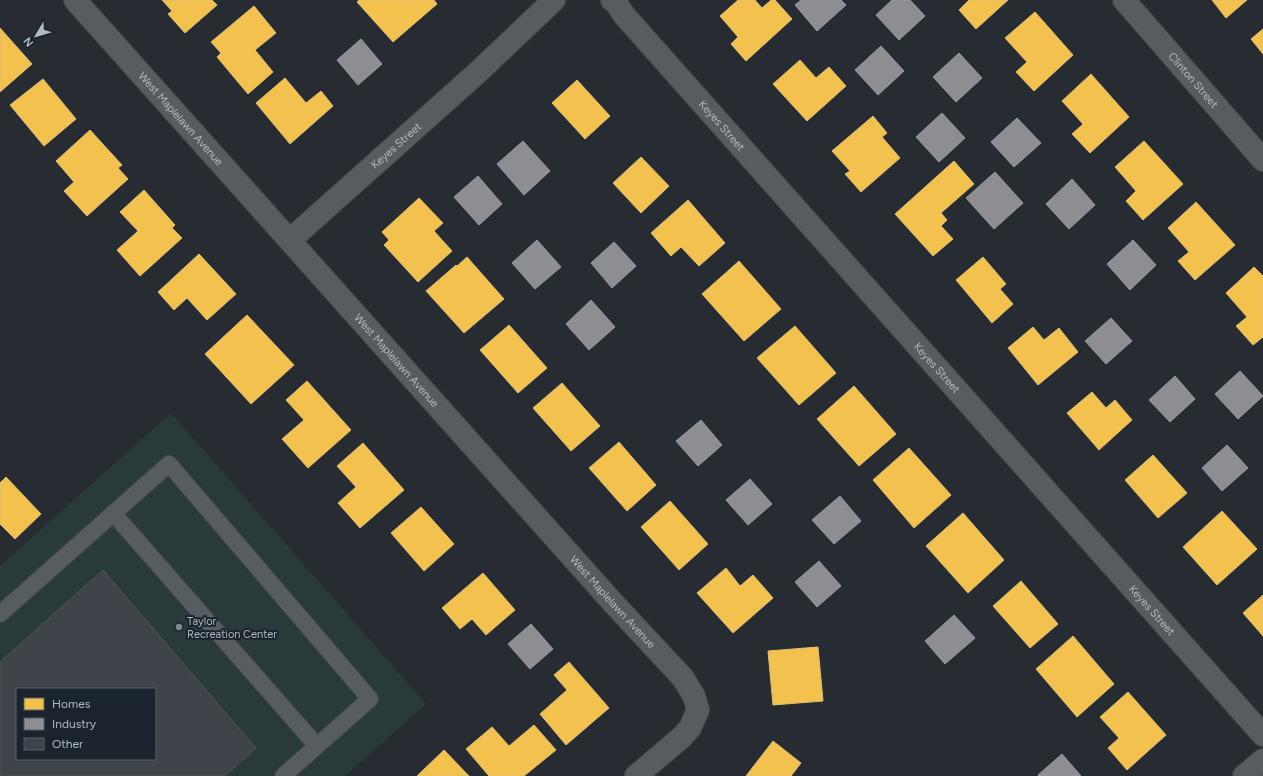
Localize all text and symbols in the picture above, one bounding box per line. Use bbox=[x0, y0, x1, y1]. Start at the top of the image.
north arrow bbox=[16, 16, 56, 56]
text: N bbox=[21, 34, 36, 49]
street label: Clinton Street bbox=[1166, 50, 1221, 111]
street label: West Maplelawn Avenue bbox=[135, 70, 226, 168]
street label: Keyes Street bbox=[696, 98, 747, 154]
street label: Keyes Street bbox=[368, 120, 424, 172]
street label: West Maplelawn Avenue bbox=[351, 311, 441, 410]
street label: Keyes Street bbox=[911, 340, 962, 396]
street label: West Maplelawn Avenue bbox=[567, 553, 658, 651]
street label: Keyes Street bbox=[1126, 583, 1177, 638]
place label: Taylor Recreation Center bbox=[187, 615, 277, 641]
marker: Taylor Recreation Center bbox=[174, 622, 184, 632]
legend bbox=[16, 688, 156, 760]
text: Homes bbox=[52, 697, 91, 711]
text: Industry bbox=[52, 717, 97, 731]
text: Other bbox=[52, 737, 83, 751]

